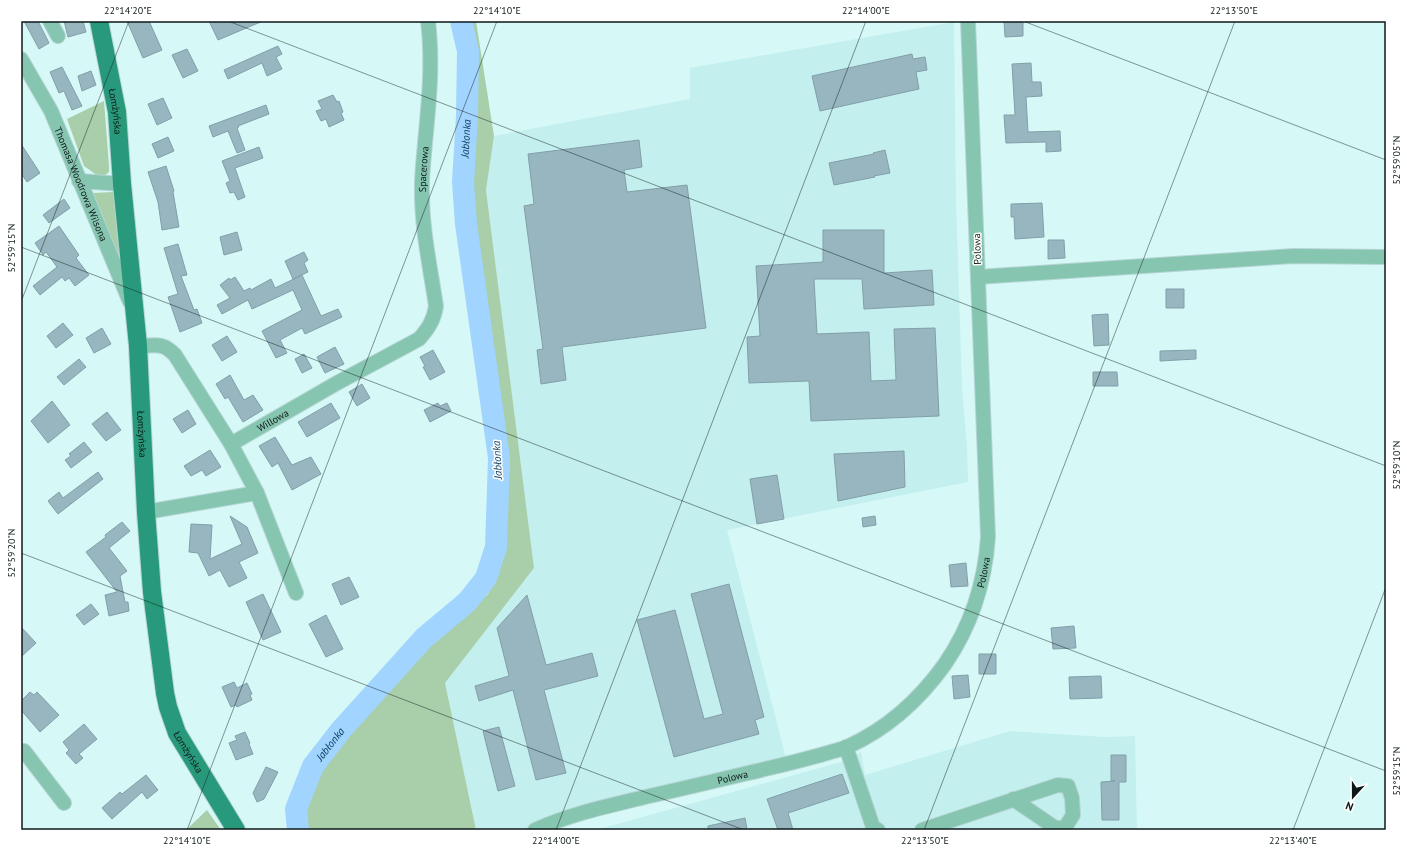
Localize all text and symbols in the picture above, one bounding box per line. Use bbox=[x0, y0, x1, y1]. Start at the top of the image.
text: 22°14'20"E bbox=[104, 4, 152, 17]
text: 22°14'10"E bbox=[473, 4, 521, 17]
text: 22°14'00"E bbox=[842, 4, 890, 17]
text: 22°13'50"E bbox=[1210, 4, 1258, 17]
street label: Łomżyńska bbox=[106, 87, 125, 135]
water label: Jabłonka bbox=[457, 118, 474, 159]
street label: Thomasa Woodrowa Wilsona bbox=[52, 125, 111, 243]
text: 52°59'05"N bbox=[1390, 135, 1403, 185]
street label: Spacerowa bbox=[415, 146, 431, 192]
text: 52°59'15"N bbox=[5, 223, 18, 273]
street label: Polowa bbox=[970, 233, 984, 265]
street label: Willowa bbox=[254, 406, 291, 434]
street label: Łomżyńska bbox=[135, 411, 150, 458]
water label: Jabłonka bbox=[489, 440, 505, 481]
text: 52°59'10"N bbox=[1390, 440, 1403, 490]
text: 52°59'20"N bbox=[5, 528, 18, 578]
street label: Polowa bbox=[973, 556, 992, 589]
water label: Jabłonka bbox=[312, 724, 348, 764]
street label: Łomżyńska bbox=[171, 729, 206, 775]
text: 52°59'15"N bbox=[1390, 746, 1403, 796]
street label: Polowa bbox=[716, 767, 749, 787]
north arrow bbox=[1333, 777, 1373, 817]
text: N bbox=[1344, 799, 1355, 814]
text: 22°14'10"E bbox=[163, 834, 211, 847]
text: 22°14'00"E bbox=[532, 834, 580, 847]
text: 22°13'50"E bbox=[901, 834, 949, 847]
text: 22°13'40"E bbox=[1269, 834, 1317, 847]

